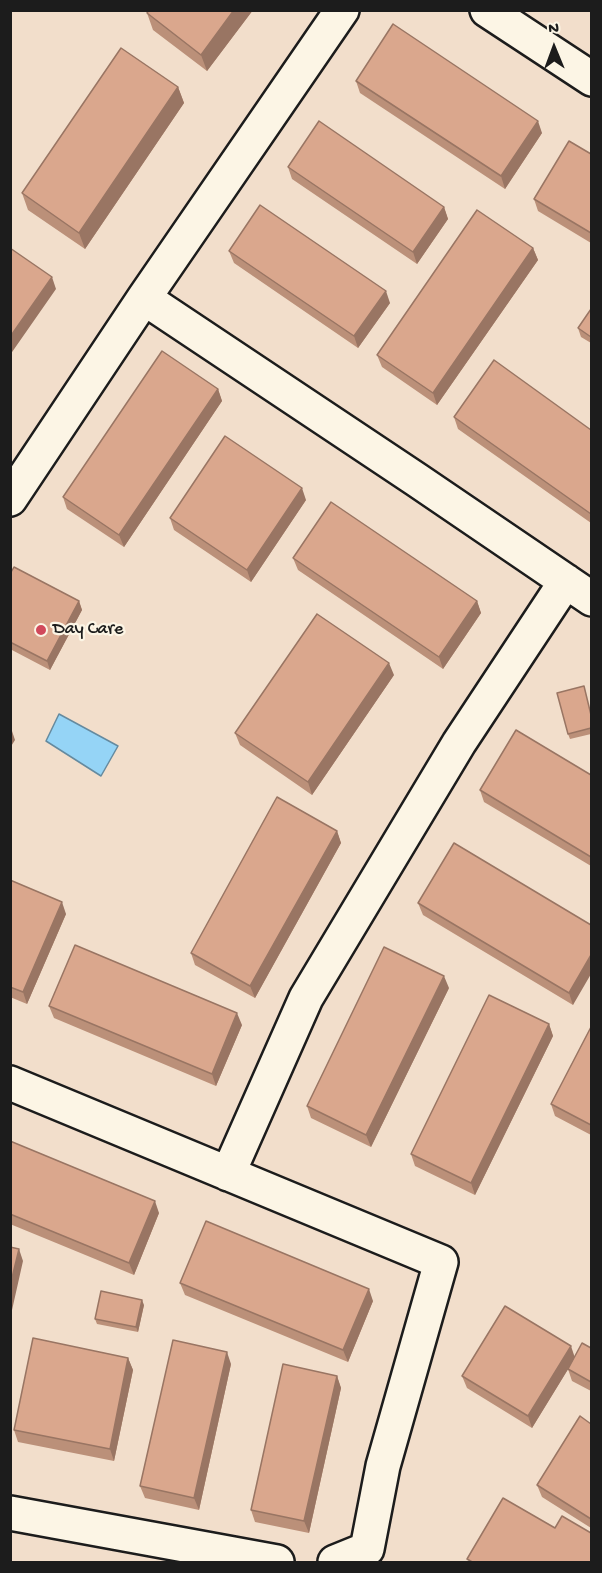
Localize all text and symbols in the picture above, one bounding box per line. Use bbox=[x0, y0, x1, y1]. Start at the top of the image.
north arrow bbox=[524, 18, 584, 78]
text: N bbox=[548, 20, 559, 39]
place label: Day Care bbox=[53, 619, 123, 641]
marker: Day Care bbox=[34, 623, 48, 637]

